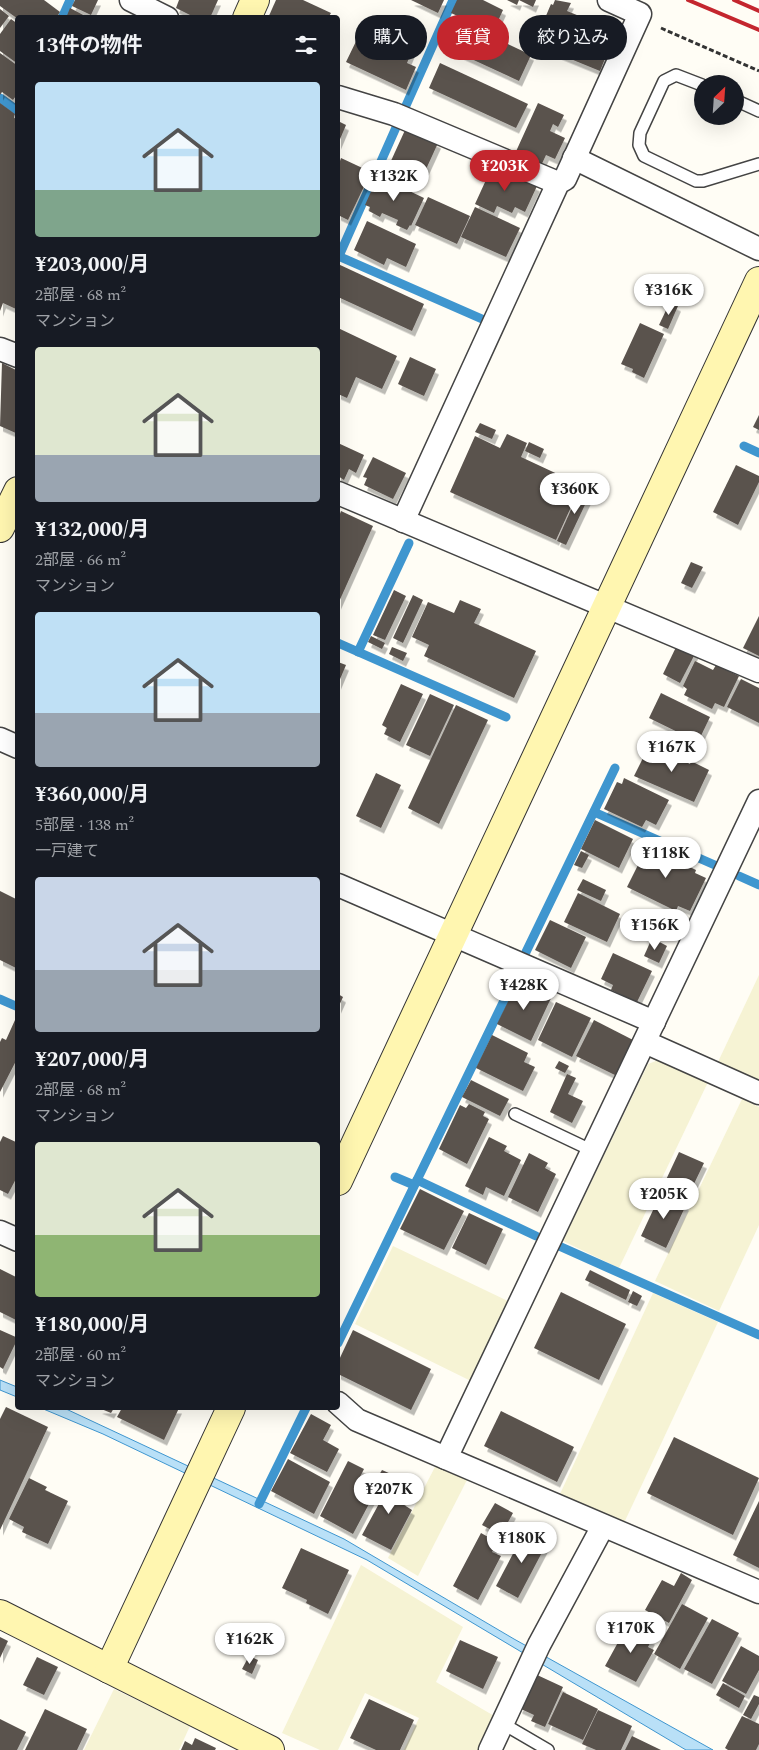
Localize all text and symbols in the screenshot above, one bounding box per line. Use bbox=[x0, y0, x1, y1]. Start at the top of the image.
chip: 購入 bbox=[355, 15, 427, 60]
chip: 賃貸 bbox=[437, 15, 509, 60]
chip: 絞り込み bbox=[519, 15, 627, 60]
text: 13件の物件 bbox=[35, 30, 143, 62]
icon: filters bbox=[292, 31, 320, 59]
north arrow bbox=[694, 75, 744, 125]
map controls bbox=[694, 75, 744, 125]
icon: home bbox=[133, 115, 223, 205]
pin: ¥203K bbox=[470, 150, 540, 192]
text: ¥203K bbox=[481, 154, 529, 178]
pin: ¥132K bbox=[359, 160, 429, 202]
text: ¥132K bbox=[370, 164, 418, 188]
text: ¥203,000/月 bbox=[35, 249, 149, 281]
pin: ¥316K bbox=[634, 274, 704, 316]
text: ¥316K bbox=[645, 278, 693, 302]
text: 2部屋 · 68 m² bbox=[35, 283, 126, 307]
text: マンション bbox=[35, 309, 115, 333]
icon: home bbox=[133, 380, 223, 470]
pin: ¥360K bbox=[540, 472, 610, 515]
text: ¥360K bbox=[551, 477, 599, 501]
text: ¥132,000/月 bbox=[35, 514, 149, 546]
text: 2部屋 · 66 m² bbox=[35, 548, 126, 572]
text: マンション bbox=[35, 574, 115, 598]
icon: home bbox=[133, 645, 223, 735]
pin: ¥167K bbox=[637, 730, 707, 773]
text: ¥167K bbox=[648, 735, 696, 759]
text: ¥360,000/月 bbox=[35, 779, 149, 811]
text: 5部屋 · 138 m² bbox=[35, 813, 134, 837]
pin: ¥118K bbox=[631, 836, 701, 879]
text: 一戸建て bbox=[35, 839, 99, 863]
text: ¥118K bbox=[642, 841, 690, 865]
pin: ¥156K bbox=[620, 908, 690, 951]
icon: home bbox=[133, 910, 223, 1000]
text: ¥156K bbox=[631, 913, 679, 937]
pin: ¥428K bbox=[489, 968, 559, 1011]
text: ¥428K bbox=[500, 973, 548, 997]
text: ¥207,000/月 bbox=[35, 1044, 149, 1076]
text: 2部屋 · 68 m² bbox=[35, 1078, 126, 1102]
text: マンション bbox=[35, 1104, 115, 1128]
icon: home bbox=[133, 1175, 223, 1265]
pin: ¥205K bbox=[629, 1178, 699, 1220]
text: ¥205K bbox=[640, 1182, 688, 1206]
text: ¥180,000/月 bbox=[35, 1309, 149, 1341]
text: 2部屋 · 60 m² bbox=[35, 1343, 126, 1367]
text: マンション bbox=[35, 1369, 115, 1393]
pin: ¥207K bbox=[354, 1472, 424, 1515]
text: ¥207K bbox=[365, 1477, 413, 1501]
pin: ¥180K bbox=[487, 1522, 557, 1564]
text: ¥180K bbox=[498, 1526, 546, 1550]
pin: ¥170K bbox=[596, 1612, 666, 1654]
text: ¥170K bbox=[607, 1616, 655, 1640]
pin: ¥162K bbox=[215, 1622, 285, 1665]
text: ¥162K bbox=[226, 1627, 274, 1651]

